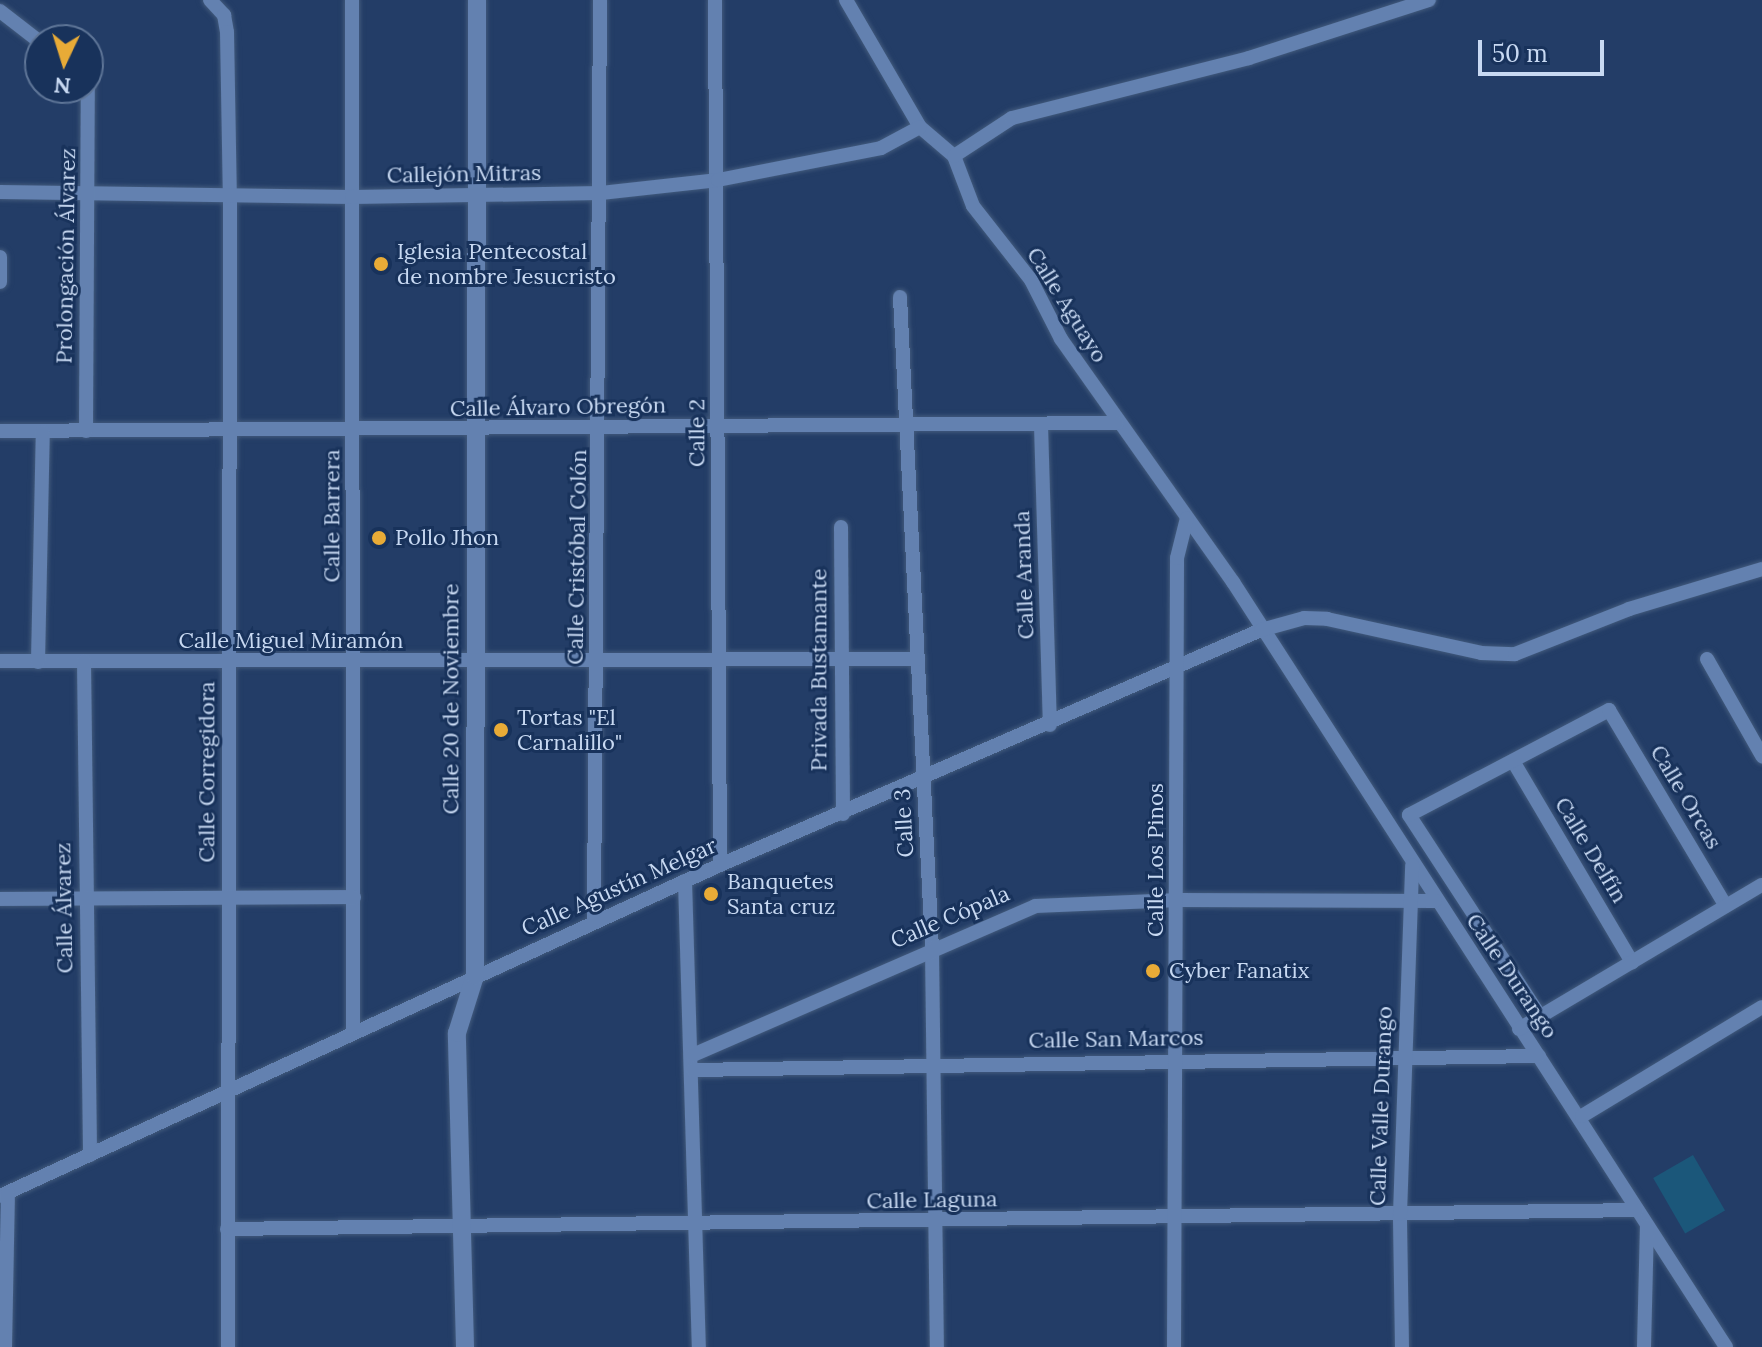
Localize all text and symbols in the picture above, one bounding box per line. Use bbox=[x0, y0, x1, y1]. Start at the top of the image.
north arrow bbox=[24, 24, 104, 104]
scale bar bbox=[1482, 24, 1608, 74]
text: 50 m bbox=[1492, 38, 1548, 69]
text: N bbox=[53, 71, 72, 101]
street label: Prolongación Álvarez bbox=[51, 148, 81, 364]
street label: Callejón Mitras bbox=[387, 159, 541, 189]
place label: Iglesia Pentecostal de nombre Jesucristo bbox=[397, 238, 616, 290]
street label: Calle Aguayo bbox=[1021, 243, 1113, 367]
marker: Iglesia Pentecostal de nombre Jesucristo bbox=[372, 255, 390, 273]
street label: Calle Álvaro Obregón bbox=[450, 392, 666, 422]
street label: Calle 2 bbox=[684, 399, 710, 467]
street label: Calle Cristóbal Colón bbox=[562, 449, 592, 665]
street label: Calle Barrera bbox=[319, 450, 345, 582]
street label: Calle Aranda bbox=[1009, 510, 1039, 640]
place label: Pollo Jhon bbox=[395, 525, 499, 551]
marker: Pollo Jhon bbox=[370, 529, 388, 547]
street label: Privada Bustamante bbox=[806, 569, 832, 771]
street label: Calle 20 de Noviembre bbox=[438, 584, 464, 814]
street label: Calle Miguel Miramón bbox=[179, 628, 403, 654]
street label: Calle Corregidora bbox=[194, 681, 220, 863]
place label: Tortas "El Carnalillo" bbox=[517, 704, 622, 756]
marker: Tortas "El Carnalillo" bbox=[492, 721, 510, 739]
street label: Calle Orcas bbox=[1645, 740, 1727, 854]
street label: Calle Los Pinos bbox=[1143, 783, 1169, 937]
street label: Calle 3 bbox=[889, 788, 919, 858]
street label: Calle Delfín bbox=[1549, 792, 1633, 908]
street label: Calle Agustín Melgar bbox=[517, 832, 721, 942]
street label: Calle Álvarez bbox=[50, 842, 78, 974]
place label: Banquetes Santa cruz bbox=[727, 868, 835, 920]
street label: Calle Cópala bbox=[887, 880, 1013, 954]
marker: Banquetes Santa cruz bbox=[702, 885, 720, 903]
street label: Calle Durango bbox=[1461, 909, 1563, 1043]
place label: Cyber Fanatix bbox=[1169, 958, 1309, 984]
marker: Cyber Fanatix bbox=[1144, 962, 1162, 980]
street label: Calle Valle Durango bbox=[1364, 1006, 1398, 1206]
street label: Calle San Marcos bbox=[1028, 1024, 1204, 1054]
street label: Calle Laguna bbox=[866, 1186, 998, 1214]

